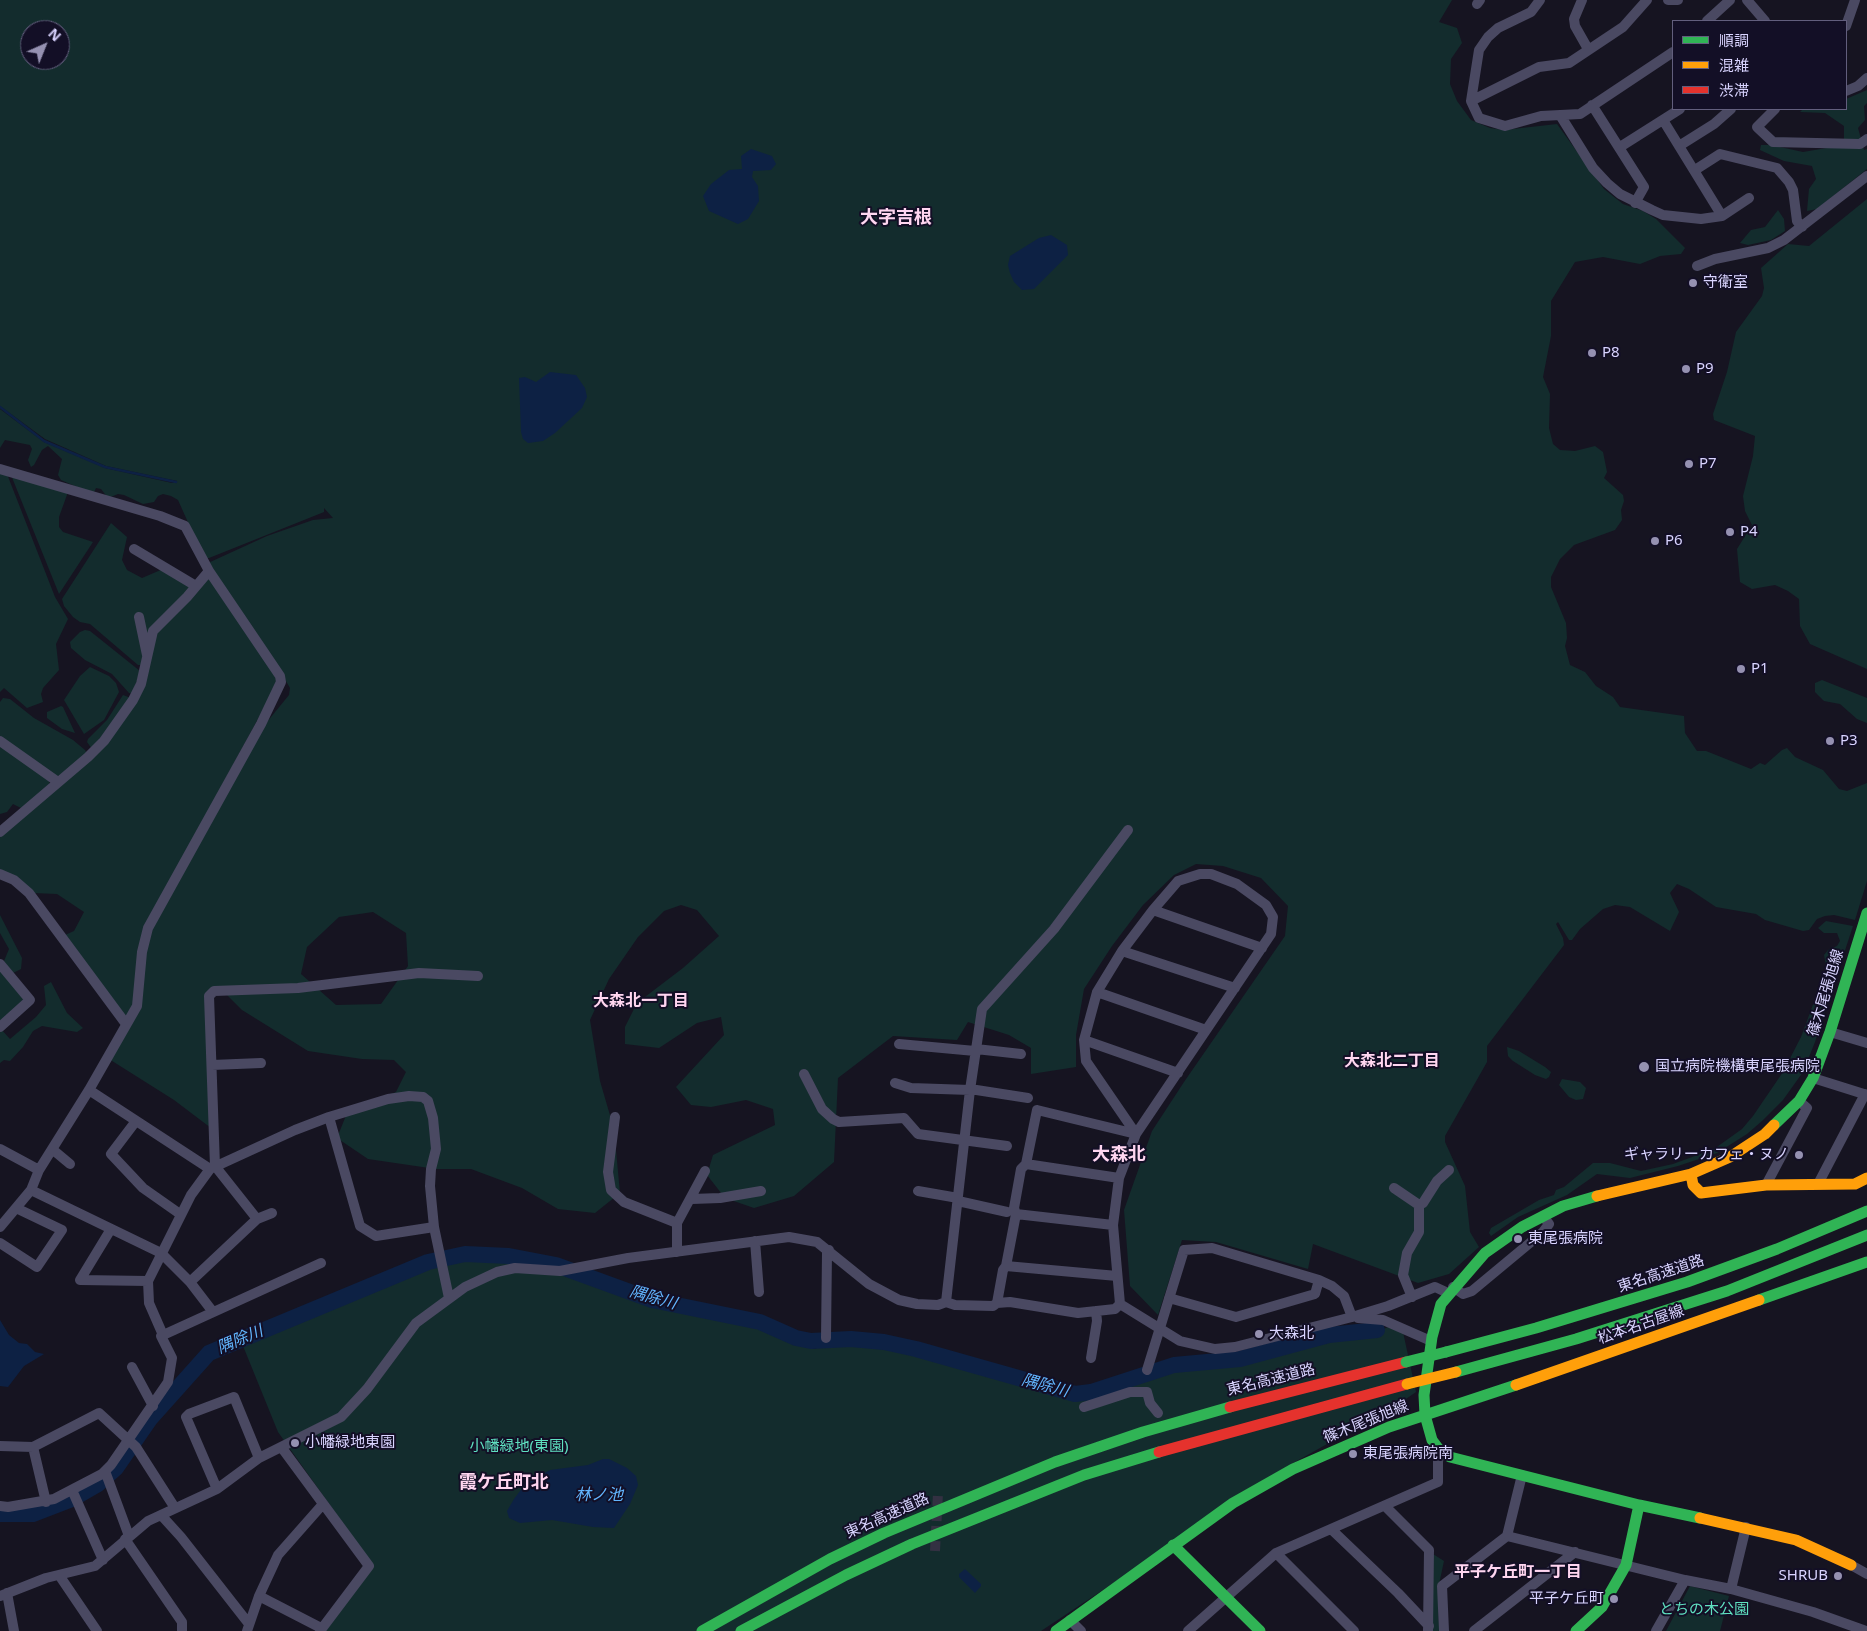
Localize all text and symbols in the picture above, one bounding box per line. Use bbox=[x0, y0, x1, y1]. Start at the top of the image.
north arrow bbox=[20, 20, 70, 70]
legend bbox=[1672, 20, 1847, 110]
text: N bbox=[44, 24, 66, 45]
text: 順調 bbox=[1719, 30, 1749, 50]
text: 混雑 bbox=[1719, 55, 1749, 75]
text: 渋滞 bbox=[1719, 80, 1749, 100]
district label: 大字吉根 bbox=[860, 207, 932, 229]
place label: 守衛室 bbox=[1703, 274, 1748, 292]
marker: 守衛室 bbox=[1687, 277, 1699, 289]
place label: P8 bbox=[1602, 344, 1620, 362]
marker: P8 bbox=[1586, 347, 1598, 359]
place label: P9 bbox=[1696, 360, 1714, 378]
marker: P9 bbox=[1680, 363, 1692, 375]
place label: P7 bbox=[1699, 455, 1717, 473]
marker: P7 bbox=[1683, 458, 1695, 470]
place label: P4 bbox=[1740, 523, 1758, 541]
marker: P4 bbox=[1724, 526, 1736, 538]
place label: P6 bbox=[1665, 532, 1683, 550]
marker: P6 bbox=[1649, 535, 1661, 547]
place label: P1 bbox=[1751, 660, 1769, 678]
marker: P1 bbox=[1735, 663, 1747, 675]
place label: P3 bbox=[1840, 732, 1858, 750]
marker: P3 bbox=[1824, 735, 1836, 747]
street label: 篠木尾張旭線 bbox=[1804, 947, 1848, 1039]
district label: 大森北一丁目 bbox=[593, 991, 689, 1011]
district label: 大森北二丁目 bbox=[1344, 1051, 1440, 1071]
place label: 国立病院機構東尾張病院 bbox=[1655, 1058, 1820, 1076]
marker: 国立病院機構東尾張病院 bbox=[1637, 1060, 1651, 1074]
district label: 大森北 bbox=[1092, 1144, 1146, 1166]
place label: ギャラリーカフェ・ヌノ bbox=[1624, 1146, 1789, 1164]
marker: ギャラリーカフェ・ヌノ bbox=[1793, 1149, 1805, 1161]
place label: 東尾張病院 bbox=[1528, 1230, 1603, 1248]
marker: 東尾張病院 bbox=[1512, 1233, 1524, 1245]
street label: 東名高速道路 bbox=[1615, 1252, 1707, 1296]
water label: 隅除川 bbox=[627, 1282, 679, 1314]
street label: 松本名古屋線 bbox=[1596, 1302, 1686, 1348]
water label: 隅除川 bbox=[214, 1322, 266, 1358]
place label: 大森北 bbox=[1269, 1325, 1314, 1343]
marker: 大森北 bbox=[1253, 1328, 1265, 1340]
street label: 東名高速道路 bbox=[1225, 1360, 1317, 1400]
water label: 隅除川 bbox=[1019, 1371, 1071, 1401]
street label: 篠木尾張旭線 bbox=[1321, 1397, 1411, 1447]
place label: 小幡緑地東園 bbox=[305, 1434, 395, 1452]
marker: 小幡緑地東園 bbox=[289, 1437, 301, 1449]
park label: 小幡緑地(東園) bbox=[470, 1438, 568, 1456]
place label: 東尾張病院南 bbox=[1363, 1445, 1453, 1463]
marker: 東尾張病院南 bbox=[1347, 1448, 1359, 1460]
district label: 霞ケ丘町北 bbox=[459, 1472, 549, 1494]
water label: 林ノ池 bbox=[575, 1485, 623, 1505]
street label: 東名高速道路 bbox=[842, 1489, 932, 1543]
district label: 平子ケ丘町一丁目 bbox=[1454, 1562, 1582, 1582]
place label: SHRUB bbox=[1779, 1567, 1828, 1585]
marker: SHRUB bbox=[1832, 1570, 1844, 1582]
place label: 平子ケ丘町 bbox=[1529, 1590, 1604, 1608]
marker: 平子ケ丘町 bbox=[1608, 1593, 1620, 1605]
park label: とちの木公園 bbox=[1659, 1601, 1749, 1619]

